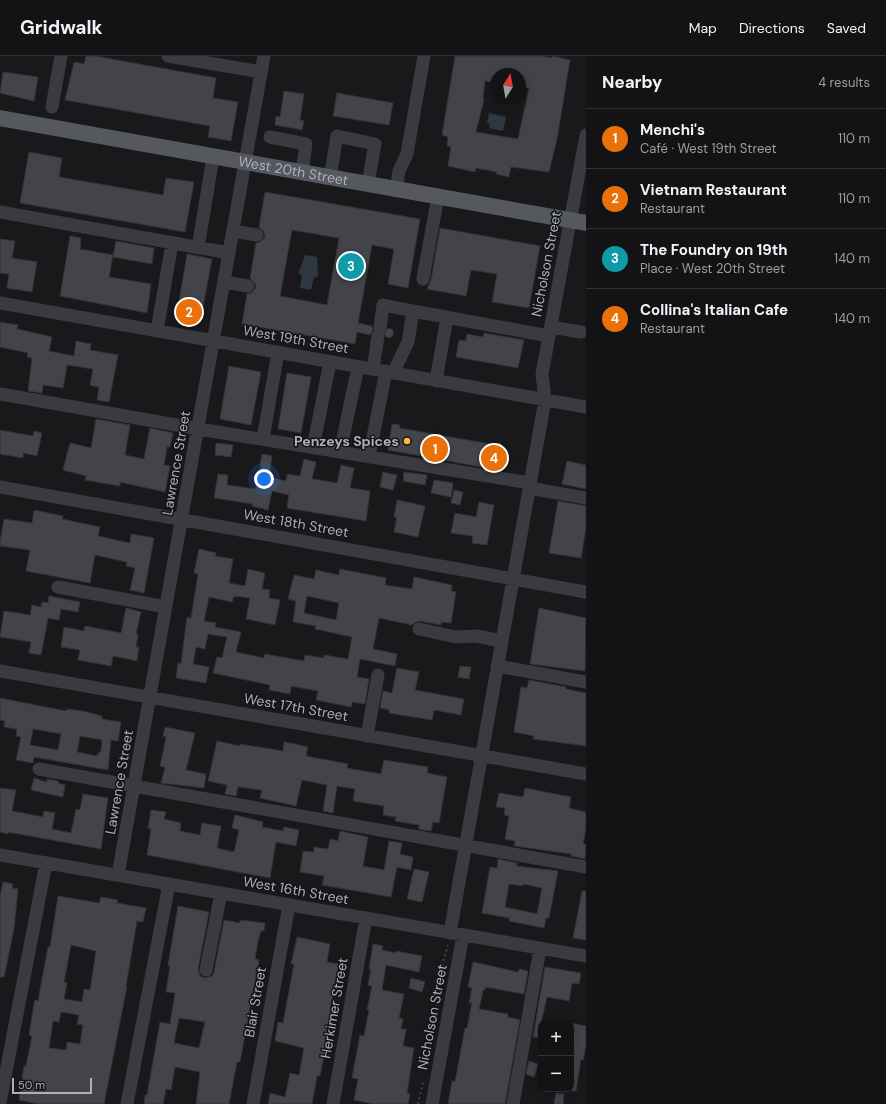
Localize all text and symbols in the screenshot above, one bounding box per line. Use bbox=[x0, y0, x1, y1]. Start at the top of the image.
text: Gridwalk bbox=[20, 15, 102, 40]
text: Map bbox=[689, 19, 717, 37]
text: Directions bbox=[739, 19, 805, 37]
text: Saved bbox=[827, 19, 866, 37]
north arrow bbox=[490, 68, 526, 104]
text: Nearby bbox=[602, 71, 662, 93]
text: 4 results bbox=[818, 74, 870, 91]
text: Menchi's bbox=[640, 120, 705, 140]
text: 1 bbox=[613, 130, 617, 147]
text: 110 m bbox=[838, 130, 870, 147]
text: Café · West 19th Street bbox=[640, 140, 777, 157]
street label: West 20th Street bbox=[237, 152, 350, 189]
text: Vietnam Restaurant bbox=[640, 180, 787, 200]
text: 2 bbox=[611, 190, 619, 207]
text: 110 m bbox=[838, 190, 870, 207]
text: Restaurant bbox=[640, 200, 705, 217]
street label: Nicholson Street bbox=[527, 210, 565, 318]
text: The Foundry on 19th bbox=[640, 240, 788, 260]
text: 3 bbox=[611, 250, 619, 267]
text: 140 m bbox=[834, 250, 870, 267]
pin: 3 bbox=[338, 251, 364, 281]
text: Place · West 20th Street bbox=[640, 260, 785, 277]
pin: 2 bbox=[176, 297, 202, 327]
text: Collina's Italian Cafe bbox=[640, 300, 788, 320]
text: 4 bbox=[611, 310, 619, 327]
text: 140 m bbox=[834, 310, 870, 327]
text: Restaurant bbox=[640, 320, 705, 337]
street label: West 19th Street bbox=[242, 321, 350, 357]
street label: Lawrence Street bbox=[158, 409, 194, 517]
place label: Penzeys Spices bbox=[294, 432, 399, 450]
pin: 1 bbox=[422, 434, 448, 464]
marker: Penzeys Spices bbox=[402, 436, 412, 446]
pin: 4 bbox=[481, 443, 507, 473]
your location bbox=[254, 469, 274, 489]
street label: West 18th Street bbox=[242, 505, 350, 541]
street label: West 17th Street bbox=[242, 689, 350, 725]
street label: Lawrence Street bbox=[101, 728, 137, 836]
street label: West 16th Street bbox=[242, 872, 350, 908]
street label: Herkimer Street bbox=[316, 956, 352, 1060]
street label: Nicholson Street bbox=[413, 963, 451, 1071]
street label: Blair Street bbox=[240, 965, 270, 1039]
map controls bbox=[538, 1020, 574, 1092]
button: + bbox=[538, 1020, 574, 1056]
button: − bbox=[538, 1056, 574, 1092]
scale bar bbox=[12, 1076, 92, 1095]
text: 50 m bbox=[18, 1078, 45, 1092]

